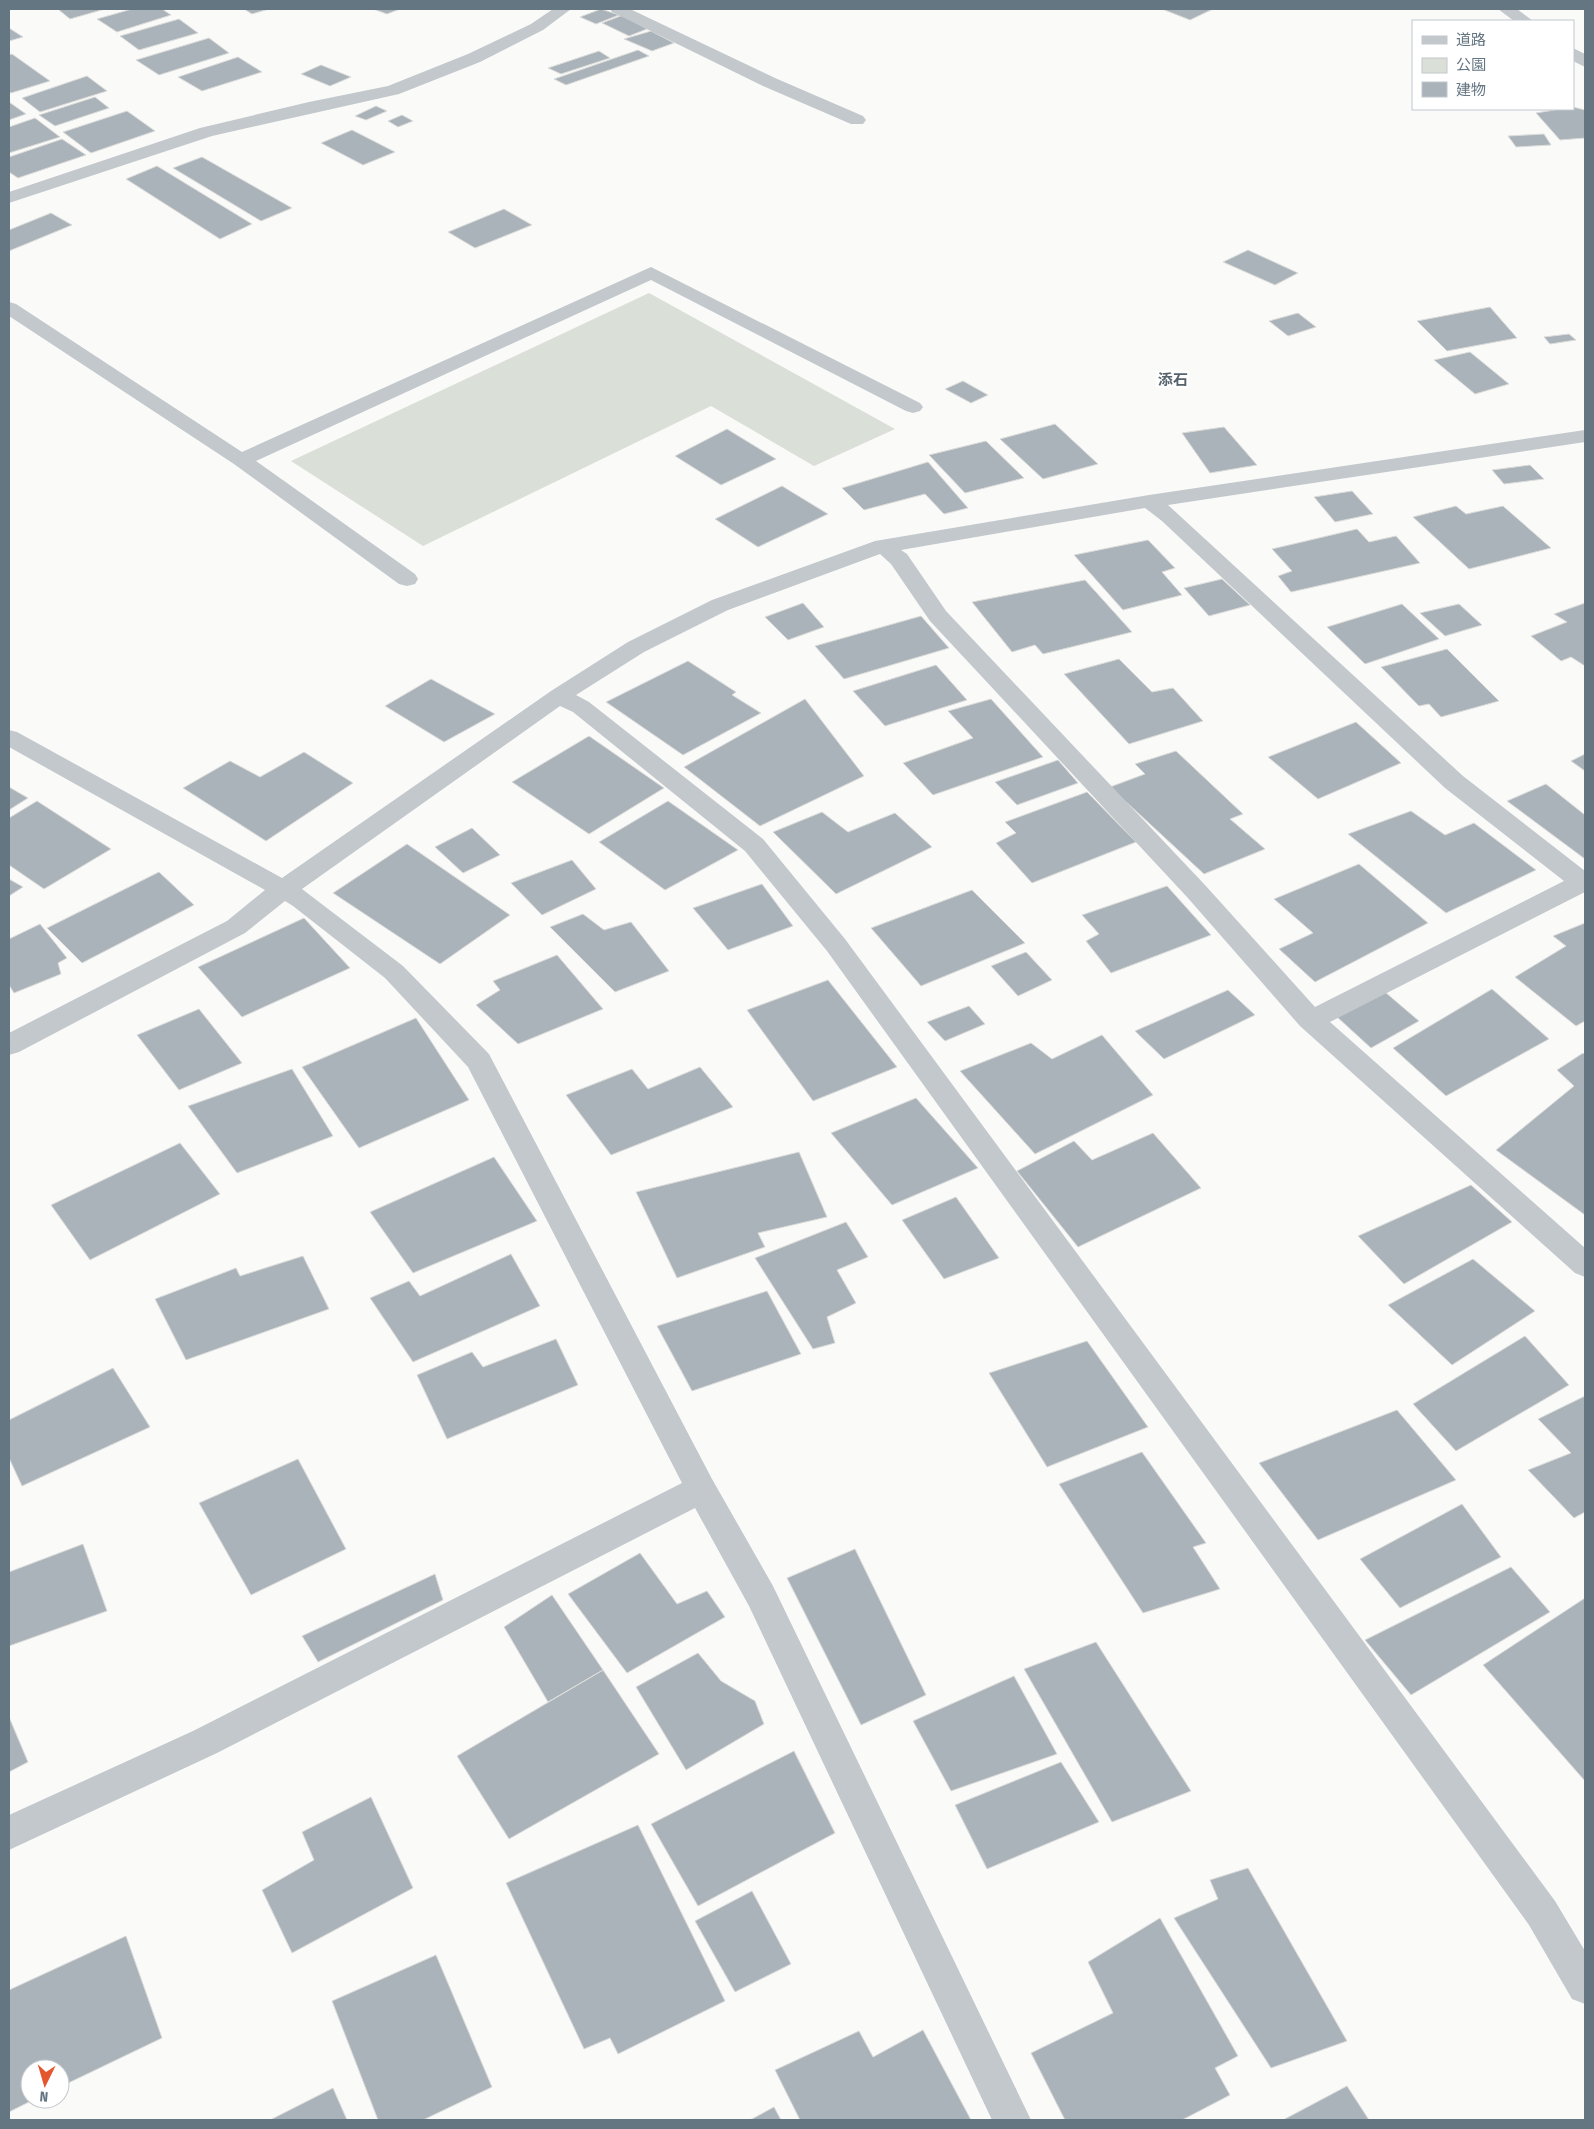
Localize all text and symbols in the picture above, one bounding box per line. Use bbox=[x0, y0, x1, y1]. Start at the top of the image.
legend bbox=[1412, 20, 1574, 110]
text: 道路 bbox=[1456, 31, 1486, 49]
text: 公園 bbox=[1456, 56, 1486, 74]
text: 建物 bbox=[1456, 81, 1486, 99]
district label: 添石 bbox=[1158, 371, 1188, 389]
north arrow bbox=[20, 2059, 70, 2109]
text: N bbox=[39, 2088, 49, 2105]

